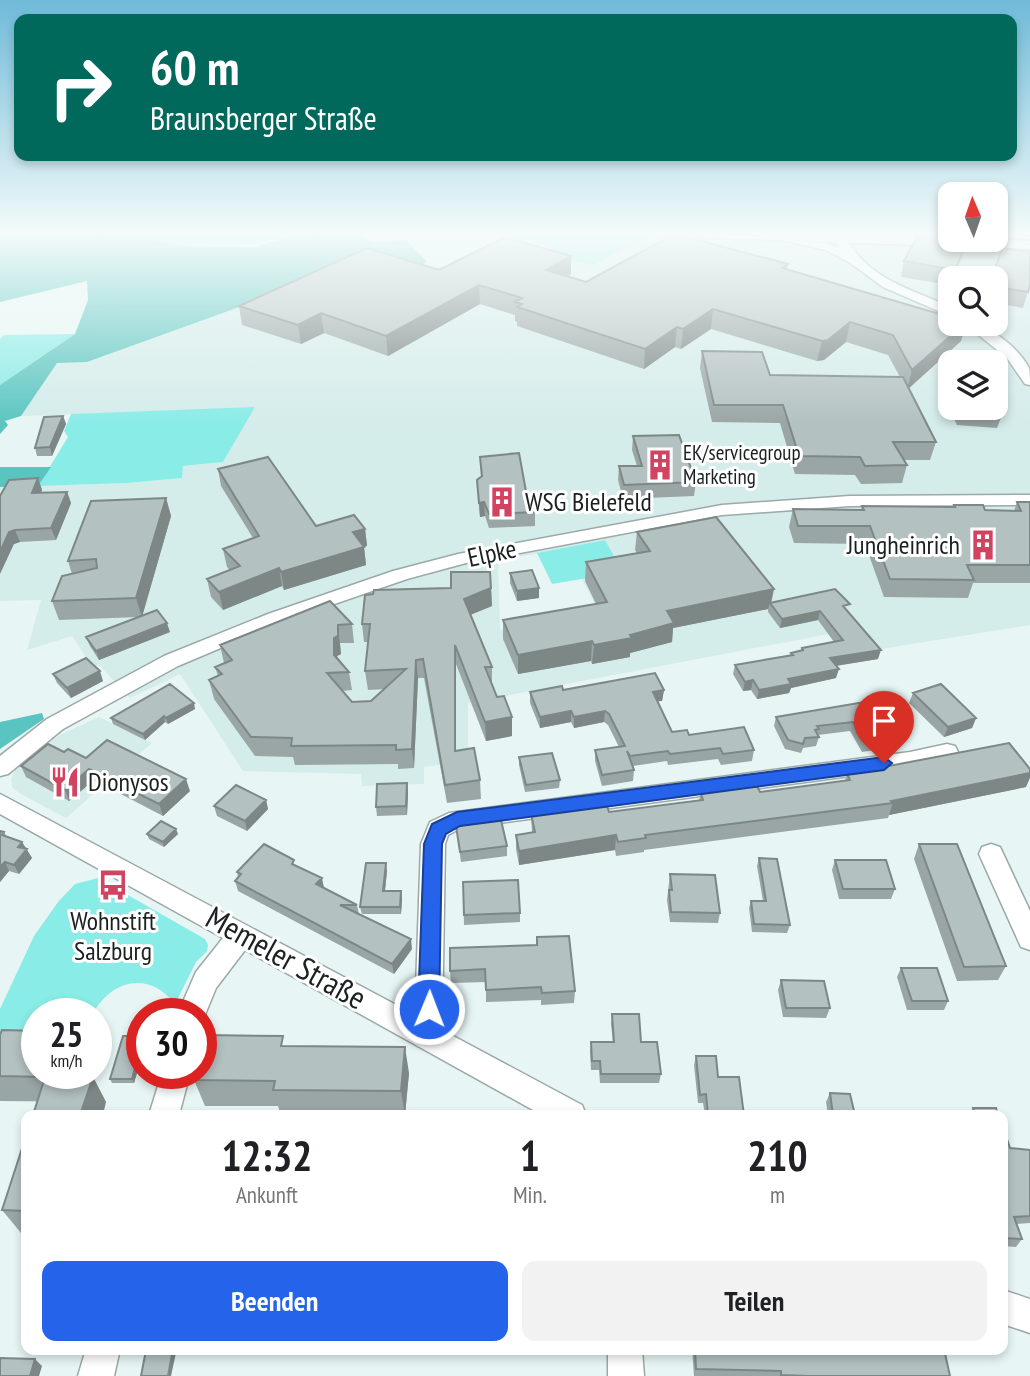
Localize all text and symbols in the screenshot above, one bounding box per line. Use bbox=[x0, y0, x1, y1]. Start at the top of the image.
text: 60 m bbox=[150, 35, 239, 99]
icon: right bbox=[35, 42, 126, 133]
text: Braunsberger Straße bbox=[150, 97, 377, 139]
north arrow bbox=[938, 182, 1008, 252]
map controls bbox=[938, 182, 1008, 420]
button: search bbox=[938, 266, 1008, 336]
button: layers bbox=[938, 350, 1008, 420]
place label: EK/servicegroup Marketing bbox=[683, 439, 801, 490]
building icon: EK/servicegroup Marketing bbox=[643, 448, 677, 482]
building icon: WSG Bielefeld bbox=[485, 485, 519, 519]
place label: WSG Bielefeld bbox=[525, 485, 652, 518]
place label: Jungheinrich bbox=[846, 528, 960, 561]
building icon: Jungheinrich bbox=[966, 528, 1000, 562]
street label: Elpke bbox=[464, 531, 519, 574]
pin bbox=[854, 691, 914, 763]
icon: arrive bbox=[865, 702, 903, 740]
restaurant icon: Dionysos bbox=[48, 765, 82, 799]
place label: Dionysos bbox=[88, 765, 169, 798]
bus stop icon: Wohnstift Salzburg bbox=[96, 868, 130, 902]
street label: Memeler Straße bbox=[199, 896, 374, 1018]
place label: Wohnstift Salzburg bbox=[70, 904, 156, 967]
position arrow bbox=[392, 972, 466, 1046]
speed limit sign: 30 bbox=[126, 998, 217, 1089]
text: 25 bbox=[50, 1011, 83, 1057]
text: km/h bbox=[51, 1049, 82, 1072]
text: 12:32 bbox=[222, 1128, 312, 1183]
text: 1 bbox=[520, 1128, 540, 1183]
text: 210 bbox=[747, 1128, 807, 1183]
text: Ankunft bbox=[236, 1180, 298, 1209]
text: Min. bbox=[513, 1180, 547, 1209]
text: m bbox=[770, 1180, 785, 1209]
button: Beenden bbox=[42, 1261, 508, 1341]
button: Teilen bbox=[522, 1261, 987, 1341]

